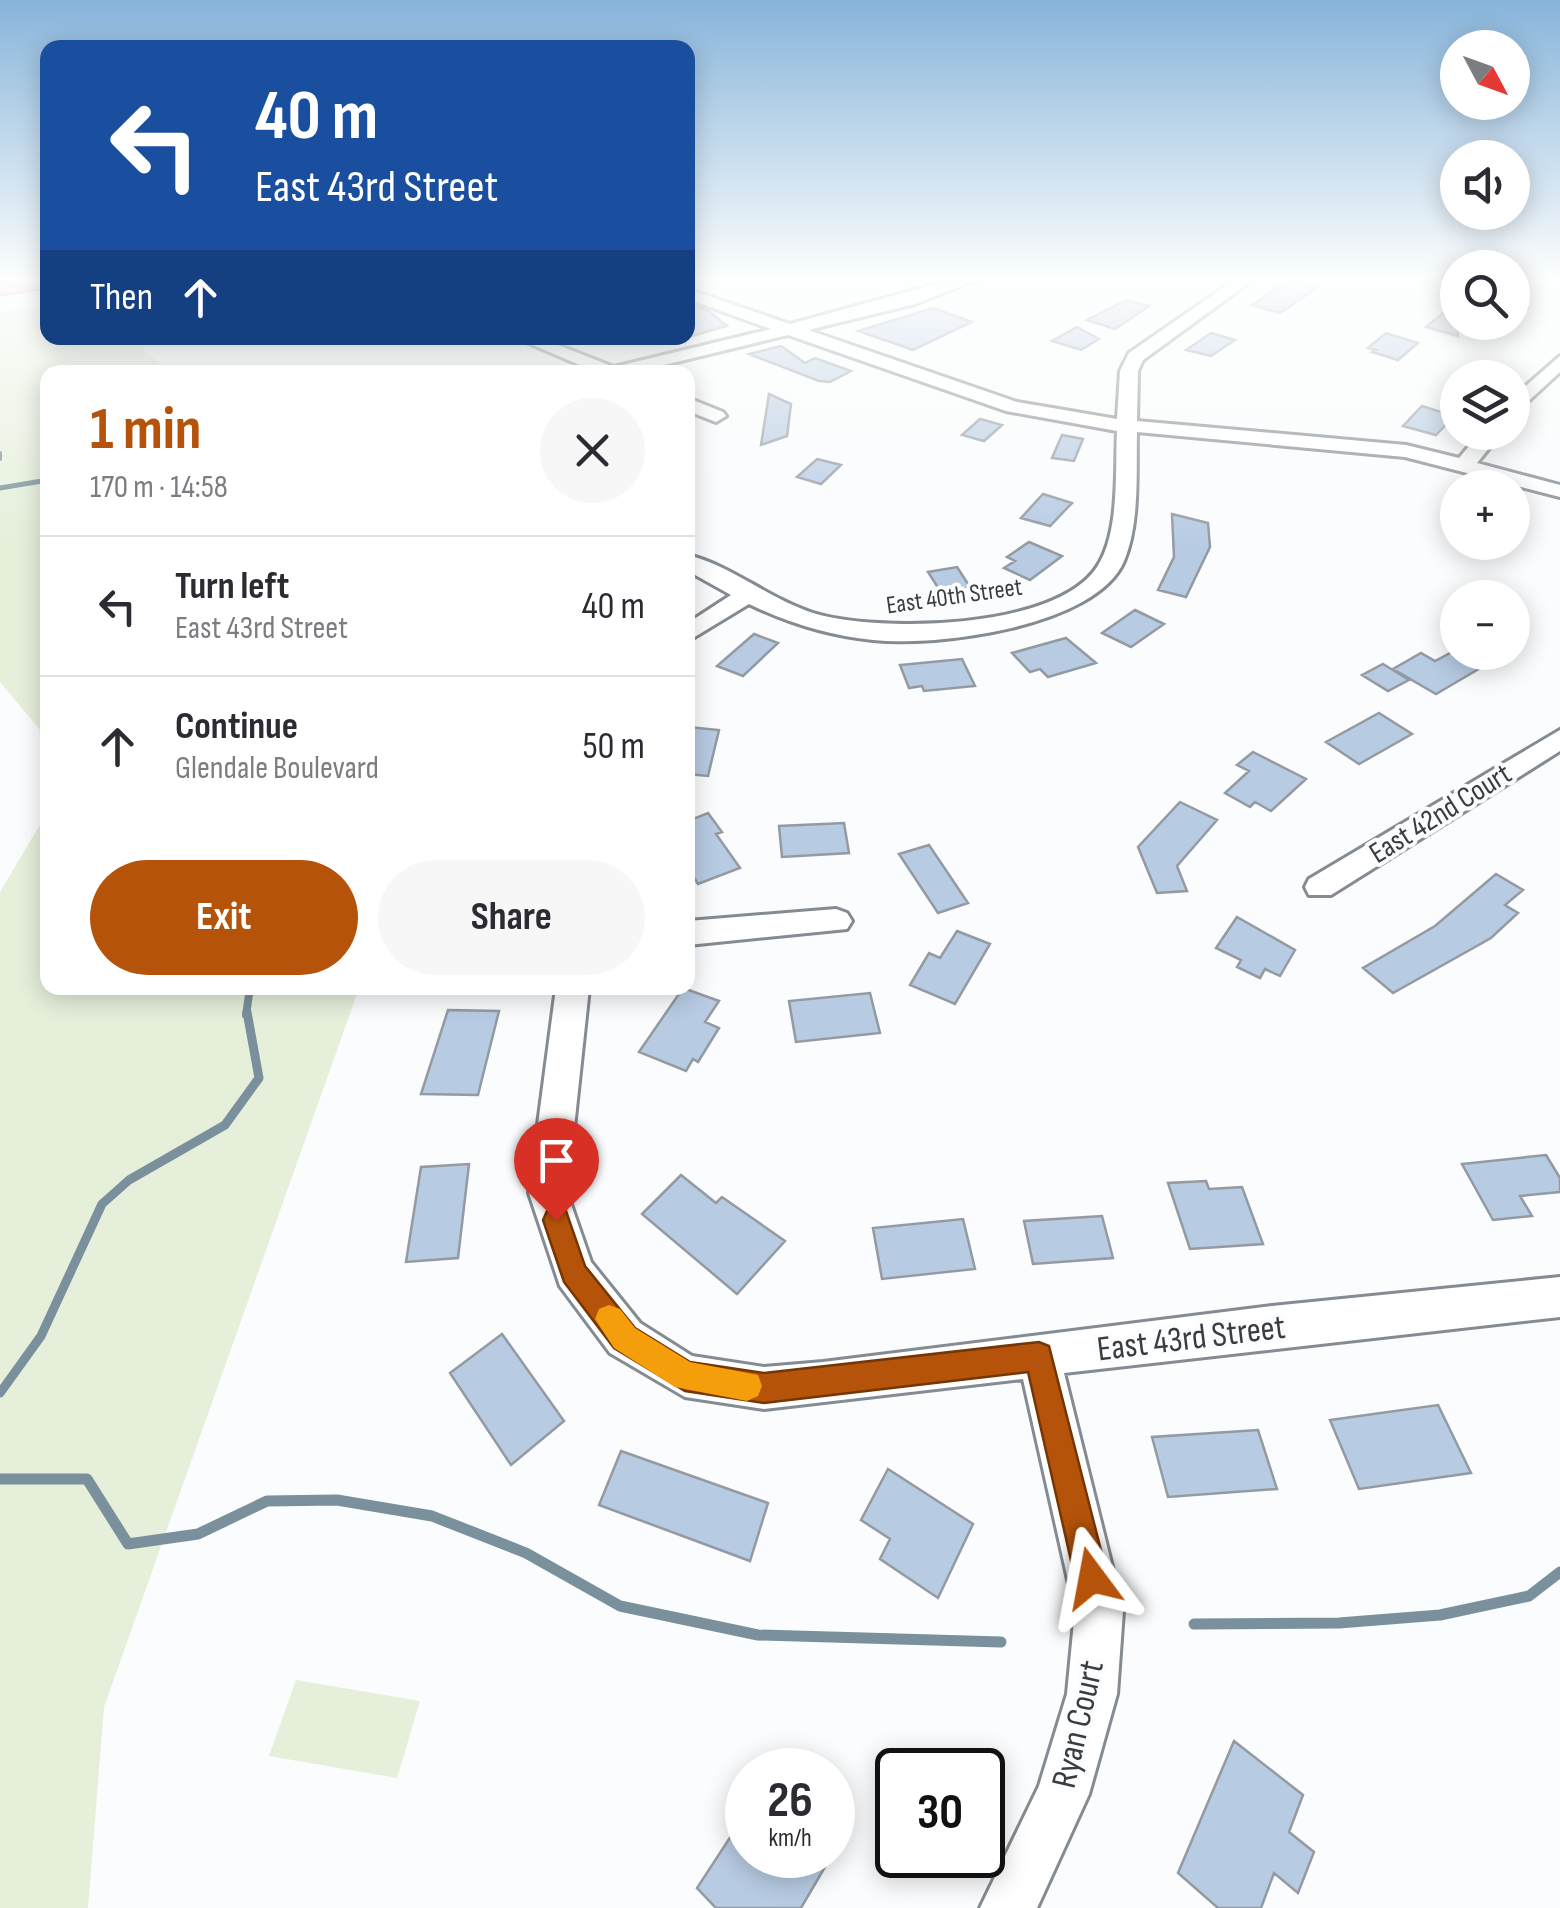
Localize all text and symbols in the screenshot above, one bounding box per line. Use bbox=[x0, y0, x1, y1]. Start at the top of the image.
north arrow bbox=[1440, 30, 1530, 120]
map controls bbox=[1440, 30, 1530, 670]
text: 40 m bbox=[255, 75, 378, 159]
icon: left bbox=[90, 80, 220, 210]
button: sound bbox=[1440, 140, 1530, 230]
text: East 43rd Street bbox=[255, 160, 498, 215]
button: search bbox=[1440, 250, 1530, 340]
icon: ahead bbox=[173, 270, 228, 325]
text: Then bbox=[90, 275, 153, 320]
button: layers bbox=[1440, 360, 1530, 450]
text: 1 min bbox=[90, 394, 202, 466]
button: close bbox=[540, 398, 645, 503]
text: 170 m · 14:58 bbox=[90, 468, 228, 507]
button: + bbox=[1440, 470, 1530, 560]
text: Turn left bbox=[175, 564, 289, 609]
street label: East 40th Street bbox=[884, 572, 1024, 621]
icon: left bbox=[90, 579, 145, 634]
button: − bbox=[1440, 580, 1530, 670]
text: 40 m bbox=[582, 584, 645, 629]
text: East 43rd Street bbox=[175, 609, 348, 648]
text: Continue bbox=[175, 704, 298, 749]
icon: ahead bbox=[90, 719, 145, 774]
text: 50 m bbox=[582, 724, 645, 769]
text: Glendale Boulevard bbox=[175, 749, 379, 788]
street label: East 42nd Court bbox=[1363, 756, 1518, 872]
button: Exit bbox=[90, 860, 358, 975]
button: Share bbox=[378, 860, 645, 975]
pin bbox=[514, 1118, 599, 1221]
icon: arrive bbox=[529, 1133, 584, 1188]
street label: East 43rd Street bbox=[1095, 1306, 1288, 1371]
position arrow bbox=[1040, 1526, 1144, 1630]
street label: Ryan Court bbox=[1043, 1656, 1114, 1792]
speed limit sign: 30 bbox=[875, 1748, 1005, 1878]
text: 26 bbox=[767, 1771, 813, 1831]
text: km/h bbox=[768, 1823, 812, 1854]

